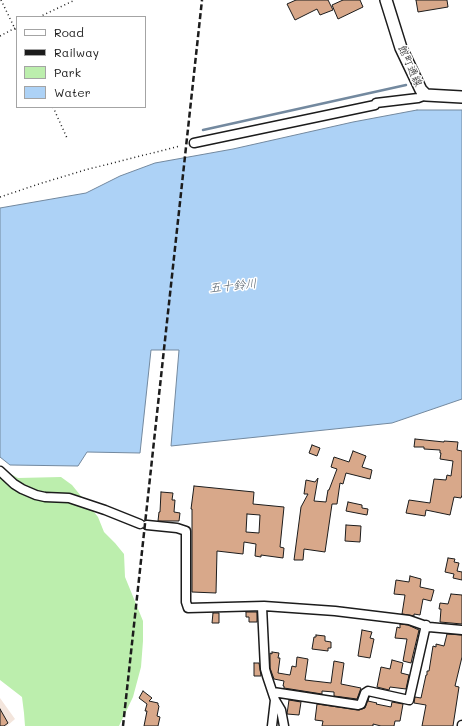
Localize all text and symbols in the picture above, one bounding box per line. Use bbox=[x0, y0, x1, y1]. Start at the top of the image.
legend bbox=[16, 16, 146, 108]
text: Road bbox=[54, 24, 84, 40]
street label: 館町通線 bbox=[395, 43, 425, 89]
text: Railway bbox=[54, 44, 99, 60]
text: Park bbox=[54, 64, 81, 80]
text: Water bbox=[54, 84, 91, 100]
water label: 五十鈴川 bbox=[208, 276, 258, 296]

